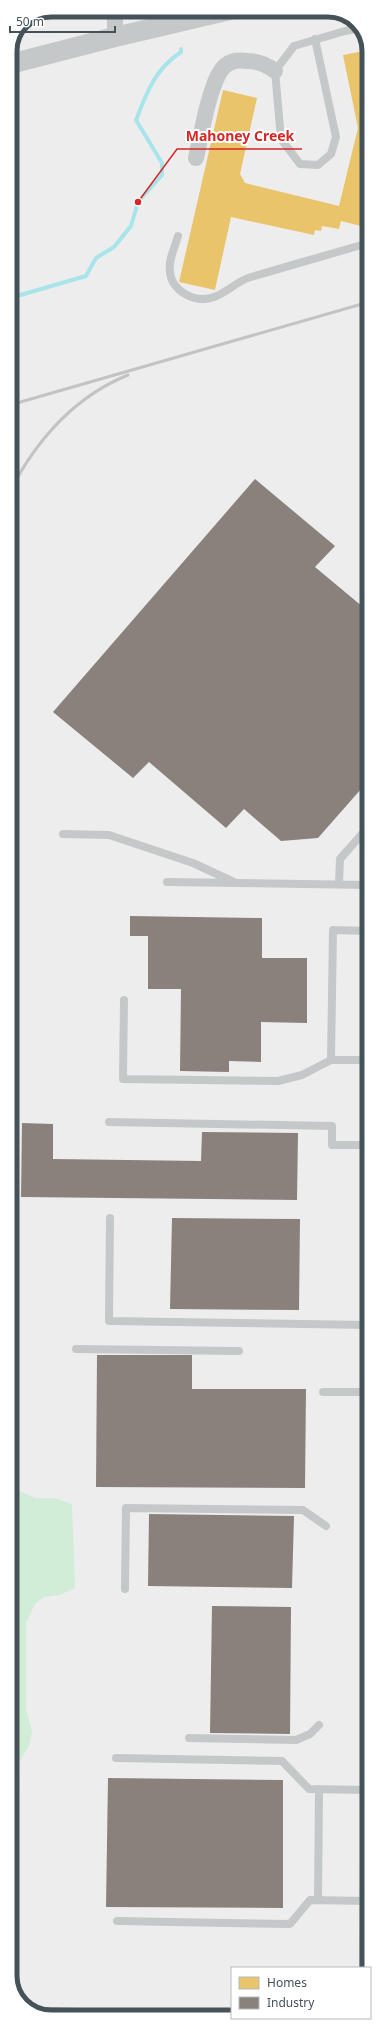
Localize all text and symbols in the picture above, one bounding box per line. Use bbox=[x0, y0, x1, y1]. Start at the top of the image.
scale bar bbox=[10, 8, 115, 34]
text: 50 m bbox=[16, 13, 44, 30]
callout: Mahoney Creek bbox=[177, 123, 302, 149]
text: Mahoney Creek bbox=[186, 126, 295, 145]
legend bbox=[231, 1967, 371, 2019]
text: Homes bbox=[267, 1974, 307, 1991]
text: Industry bbox=[267, 1994, 315, 2011]

